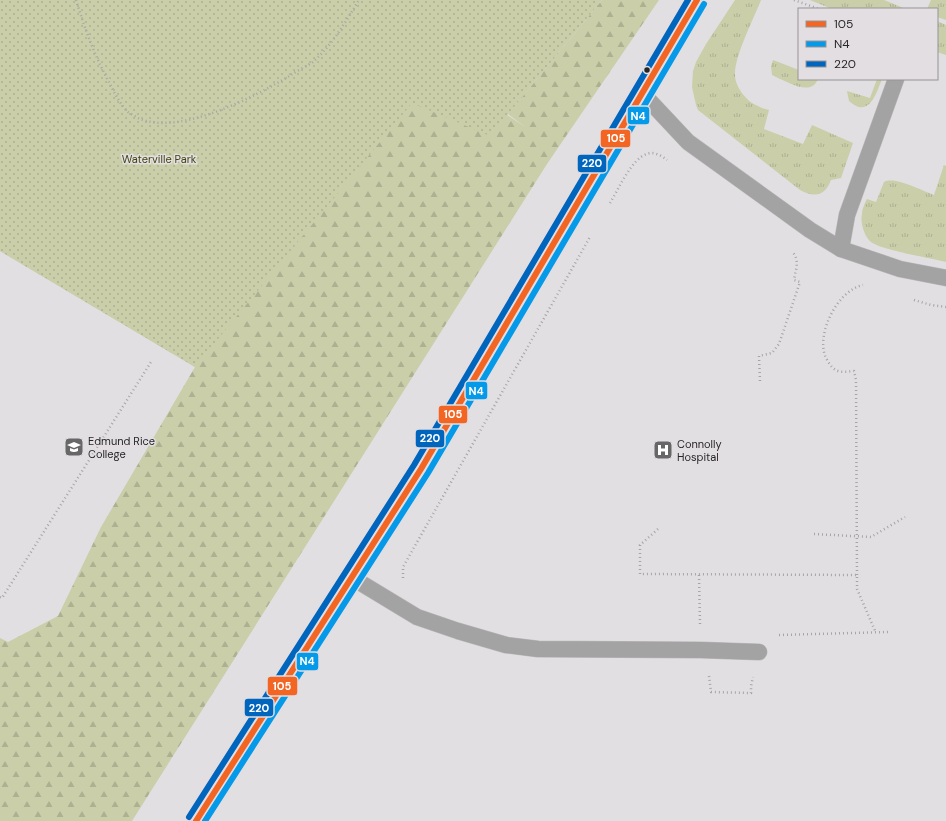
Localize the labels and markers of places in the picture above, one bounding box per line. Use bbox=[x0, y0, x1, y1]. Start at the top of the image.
unlabelled marker bbox=[642, 65, 652, 75]
place label: Edmund Rice College bbox=[88, 434, 155, 461]
school or university icon: Edmund Rice College bbox=[63, 436, 85, 458]
place label: Connolly Hospital bbox=[677, 437, 722, 464]
hospital icon: Connolly Hospital bbox=[652, 439, 674, 461]

